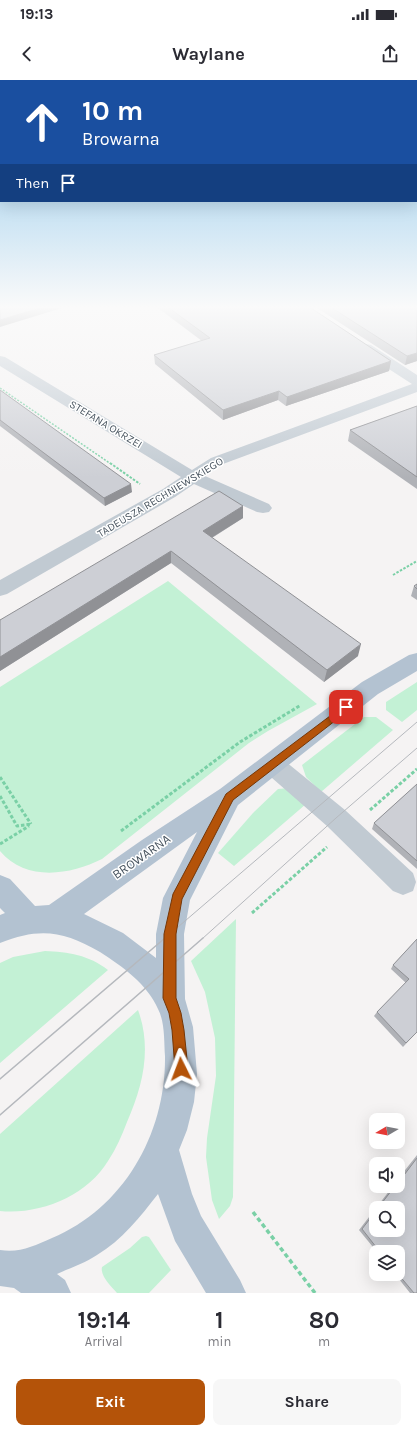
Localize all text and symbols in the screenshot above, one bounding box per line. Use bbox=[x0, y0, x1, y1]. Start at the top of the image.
text: 19:13 bbox=[20, 5, 53, 23]
icon: back bbox=[16, 43, 38, 65]
text: Waylane bbox=[172, 43, 245, 65]
icon: share bbox=[379, 43, 401, 65]
text: 10 m bbox=[82, 94, 143, 127]
icon: ahead bbox=[16, 96, 68, 148]
text: Browarna bbox=[82, 128, 160, 150]
icon: arrive bbox=[57, 172, 79, 194]
text: Then bbox=[16, 174, 49, 192]
street label: STEFANA OKRZEI bbox=[67, 398, 144, 451]
street label: TADEUSZA RECHNIEWSKIEGO bbox=[95, 455, 226, 540]
pin bbox=[329, 690, 363, 724]
icon: arrive bbox=[335, 696, 357, 718]
street label: BROWARNA bbox=[109, 831, 174, 882]
position arrow bbox=[160, 1048, 202, 1090]
north arrow bbox=[369, 1113, 405, 1149]
map controls bbox=[369, 1113, 405, 1281]
button: sound bbox=[369, 1157, 405, 1193]
button: search bbox=[369, 1201, 405, 1237]
button: layers bbox=[369, 1245, 405, 1281]
text: 19:14 bbox=[77, 1306, 130, 1334]
text: 1 bbox=[215, 1306, 224, 1334]
text: 80 bbox=[309, 1306, 340, 1334]
text: Arrival bbox=[85, 1334, 123, 1349]
text: min bbox=[207, 1334, 231, 1349]
text: m bbox=[318, 1334, 330, 1349]
button: Exit bbox=[16, 1379, 205, 1425]
button: Share bbox=[213, 1379, 401, 1425]

